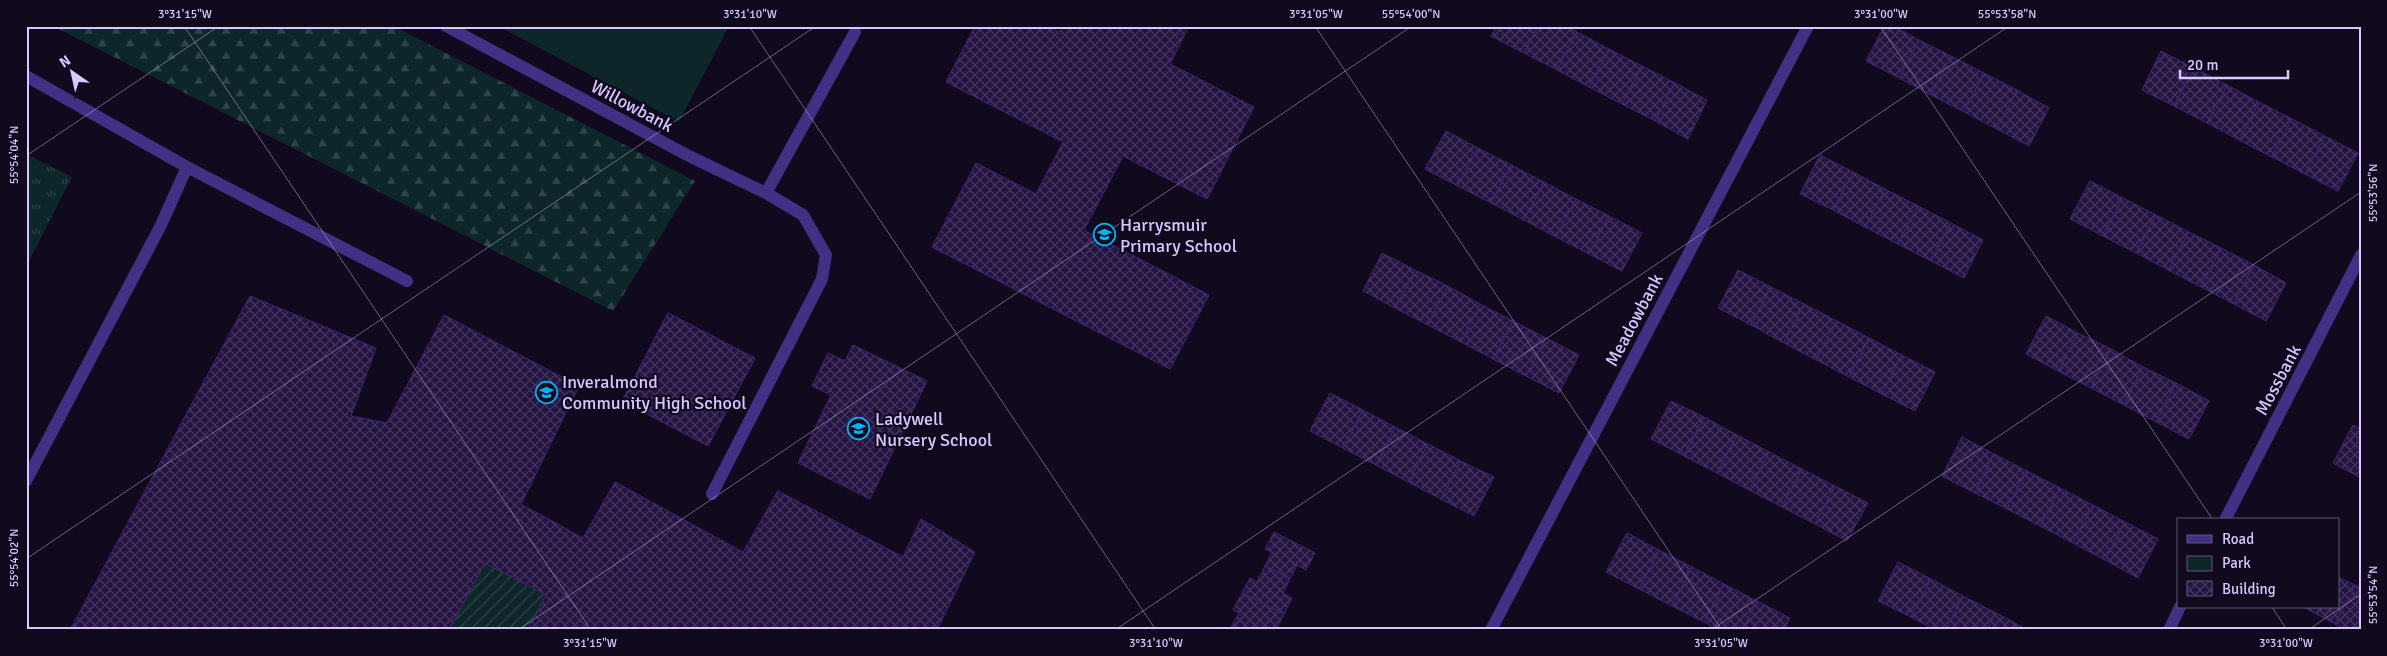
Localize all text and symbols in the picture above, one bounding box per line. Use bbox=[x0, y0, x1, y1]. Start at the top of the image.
text: 3°31'15"W bbox=[158, 7, 212, 22]
text: 3°31'10"W bbox=[723, 7, 777, 22]
text: 3°31'05"W bbox=[1289, 7, 1343, 22]
text: 55°54'00"N bbox=[1382, 7, 1440, 22]
text: 3°31'00"W bbox=[1854, 7, 1908, 22]
text: 55°53'58"N bbox=[1978, 7, 2036, 22]
north arrow bbox=[48, 48, 98, 98]
scale bar bbox=[2180, 48, 2287, 80]
text: N bbox=[56, 52, 74, 71]
text: 20 m bbox=[2187, 56, 2218, 74]
street label: Willowbank bbox=[587, 75, 677, 137]
text: 55°54'04"N bbox=[7, 126, 22, 184]
text: 55°53'56"N bbox=[2366, 164, 2381, 222]
place label: Harrysmuir Primary School bbox=[1120, 214, 1237, 257]
school or university icon: Harrysmuir Primary School bbox=[1092, 223, 1116, 247]
street label: Meadowbank bbox=[1600, 270, 1668, 370]
street label: Mossbank bbox=[2250, 341, 2306, 419]
place label: Inveralmond Community High School bbox=[562, 371, 747, 414]
school or university icon: Inveralmond Community High School bbox=[534, 380, 558, 404]
place label: Ladywell Nursery School bbox=[875, 408, 992, 451]
school or university icon: Ladywell Nursery School bbox=[847, 417, 871, 441]
legend bbox=[2177, 518, 2340, 608]
text: 55°54'02"N bbox=[7, 529, 22, 587]
text: Road bbox=[2222, 530, 2254, 548]
text: Park bbox=[2222, 554, 2251, 572]
text: 55°53'54"N bbox=[2366, 566, 2381, 624]
text: Building bbox=[2222, 580, 2276, 598]
text: 3°31'15"W bbox=[563, 636, 617, 651]
text: 3°31'10"W bbox=[1129, 636, 1183, 651]
text: 3°31'05"W bbox=[1694, 636, 1748, 651]
text: 3°31'00"W bbox=[2259, 636, 2313, 651]

